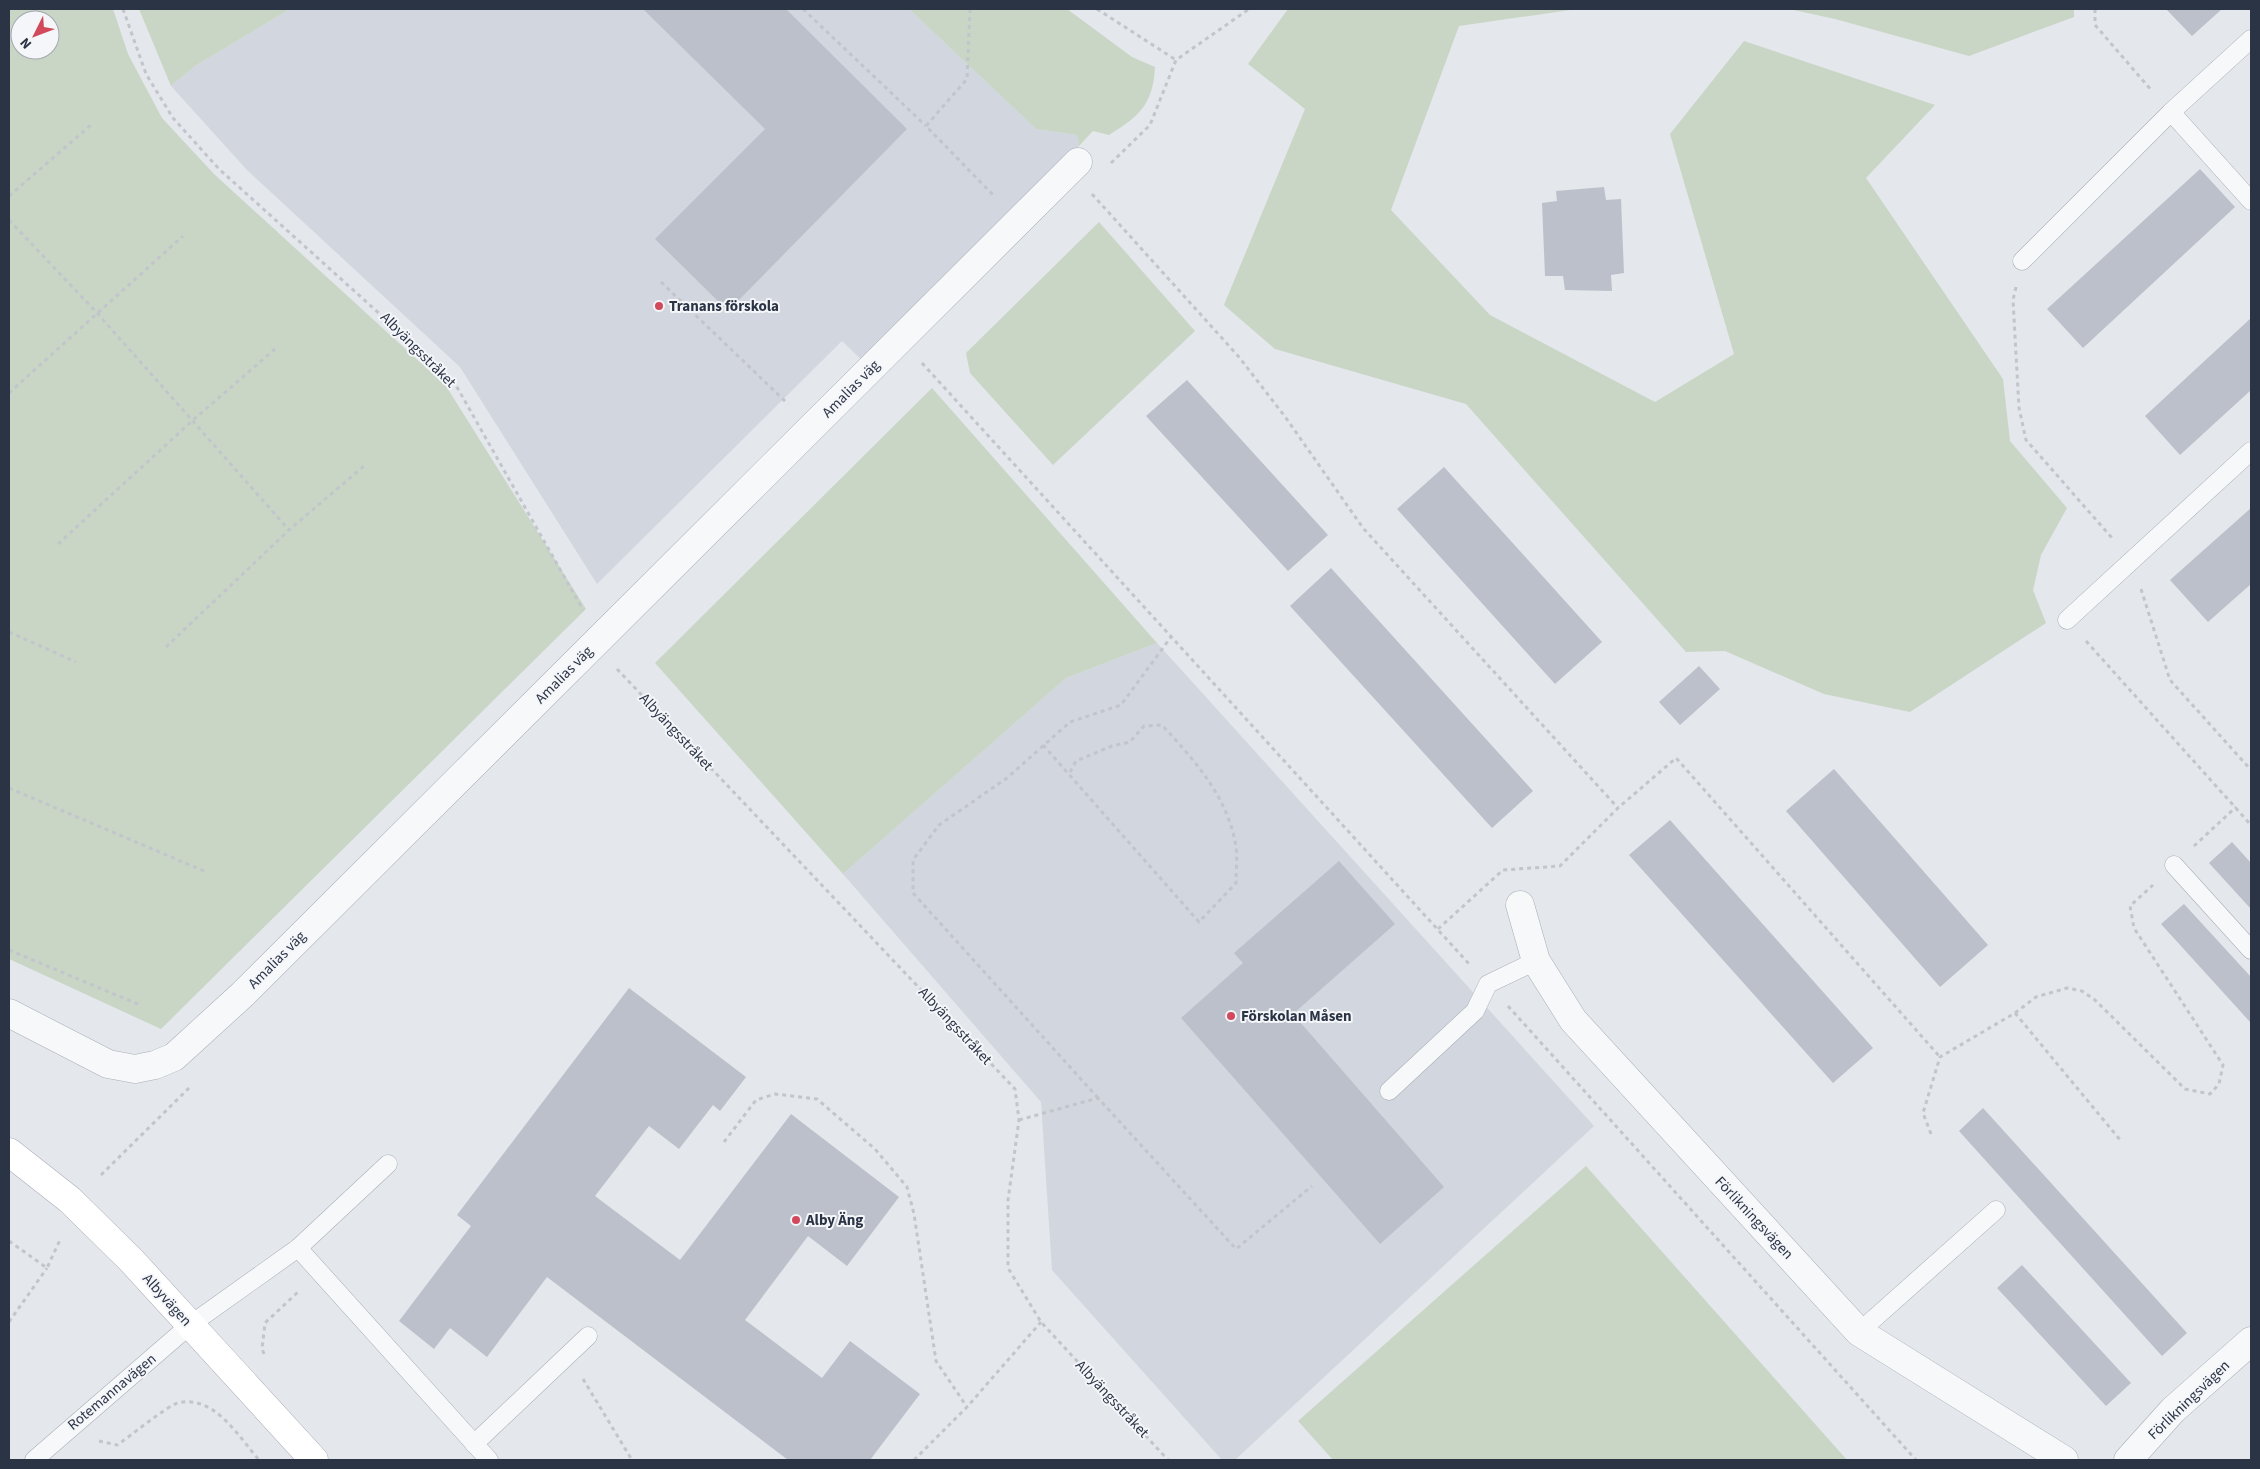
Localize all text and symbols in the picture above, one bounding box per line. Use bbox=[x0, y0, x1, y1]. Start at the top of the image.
north arrow bbox=[10, 10, 60, 60]
text: N bbox=[16, 33, 37, 53]
place label: Tranans förskola bbox=[669, 296, 779, 317]
marker: Tranans förskola bbox=[653, 300, 665, 312]
street label: Albyängsstråket bbox=[375, 307, 461, 393]
street label: Amalias väg bbox=[817, 355, 885, 423]
street label: Amalias väg bbox=[530, 641, 598, 709]
street label: Albyängsstråket bbox=[634, 688, 718, 776]
street label: Amalias väg bbox=[243, 926, 311, 994]
street label: Albyängsstråket bbox=[913, 982, 997, 1070]
place label: Förskolan Måsen bbox=[1241, 1006, 1352, 1027]
marker: Förskolan Måsen bbox=[1225, 1010, 1237, 1022]
street label: Förlikningsvägen bbox=[1710, 1172, 1798, 1264]
place label: Alby Äng bbox=[805, 1210, 863, 1231]
marker: Alby Äng bbox=[790, 1214, 802, 1226]
street label: Albyvägen bbox=[138, 1269, 196, 1331]
street label: Rotemannavägen bbox=[63, 1349, 161, 1435]
street label: Albyängsstråket bbox=[1070, 1355, 1154, 1443]
street label: Förlikningsvägen bbox=[2143, 1355, 2235, 1445]

